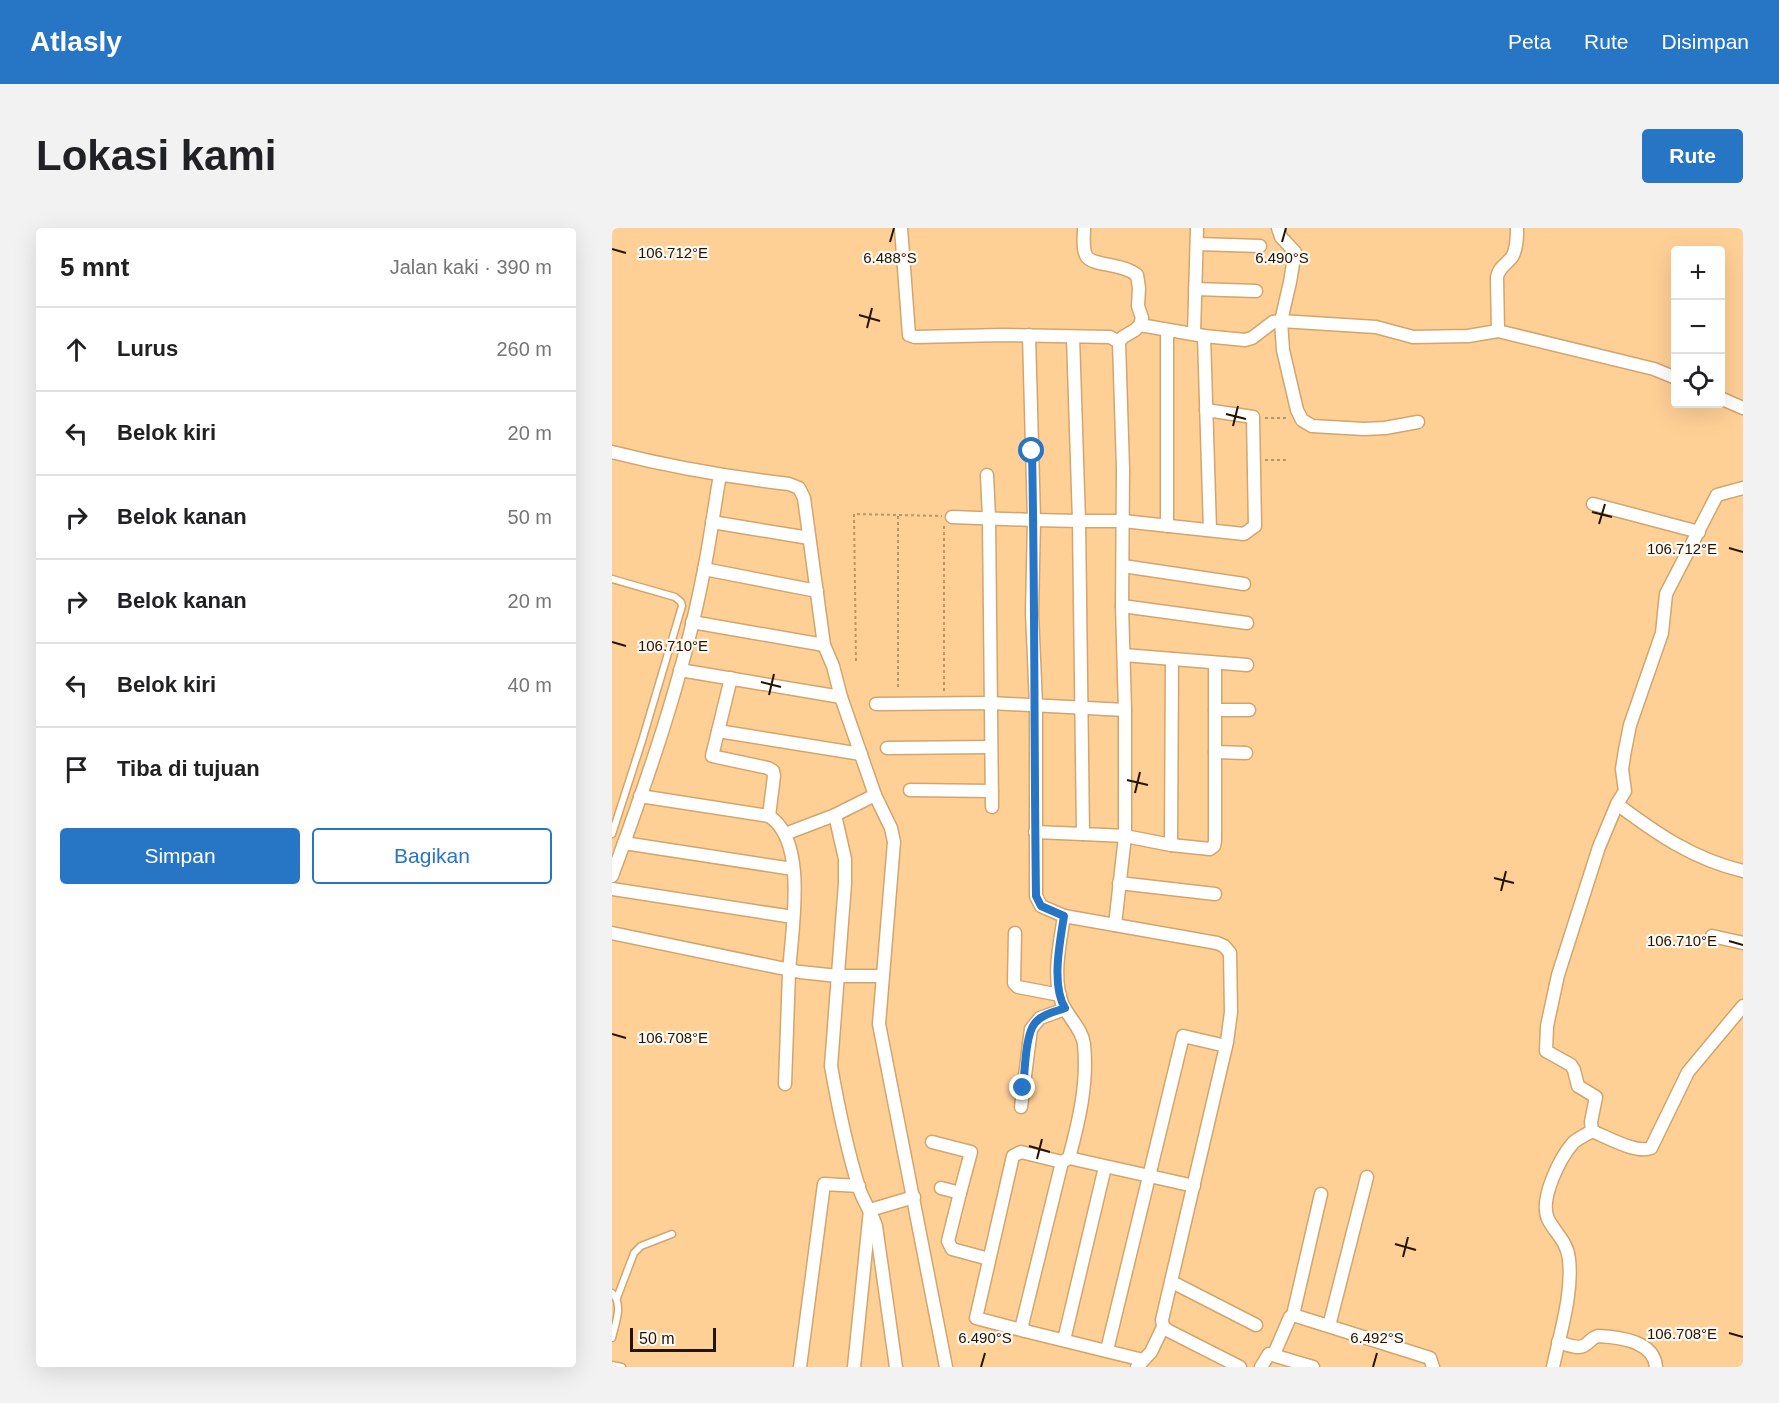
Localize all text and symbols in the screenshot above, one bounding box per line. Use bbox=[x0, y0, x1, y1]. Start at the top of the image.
text: Atlasly bbox=[30, 26, 122, 57]
text: Peta bbox=[1508, 30, 1551, 53]
text: Rute bbox=[1584, 30, 1628, 53]
text: Disimpan bbox=[1661, 30, 1749, 53]
button: Rute bbox=[1642, 129, 1743, 183]
text: Lokasi kami bbox=[36, 132, 276, 179]
text: 106.712°E bbox=[638, 244, 708, 261]
map controls bbox=[1671, 246, 1725, 408]
button: + bbox=[1671, 246, 1725, 300]
text: 6.488°S bbox=[863, 249, 917, 266]
text: 6.490°S bbox=[1255, 249, 1309, 266]
text: 5 mnt bbox=[60, 252, 129, 282]
text: Jalan kaki · 390 m bbox=[390, 256, 552, 278]
button: − bbox=[1671, 300, 1725, 354]
icon: ahead bbox=[60, 333, 93, 366]
text: Lurus bbox=[117, 336, 178, 361]
text: 260 m bbox=[496, 338, 552, 360]
button: locate bbox=[1671, 354, 1725, 408]
icon: left bbox=[60, 417, 93, 450]
text: Belok kiri bbox=[117, 420, 216, 445]
text: 20 m bbox=[508, 422, 552, 444]
route start bbox=[1018, 437, 1044, 463]
icon: right bbox=[60, 501, 93, 534]
text: Belok kanan bbox=[117, 504, 247, 529]
text: 50 m bbox=[508, 506, 552, 528]
text: 106.712°E bbox=[1647, 540, 1717, 557]
icon: right bbox=[60, 585, 93, 618]
text: Belok kanan bbox=[117, 588, 247, 613]
text: 20 m bbox=[508, 590, 552, 612]
text: 106.710°E bbox=[638, 637, 708, 654]
icon: left bbox=[60, 669, 93, 702]
text: Belok kiri bbox=[117, 672, 216, 697]
text: 40 m bbox=[508, 674, 552, 696]
icon: arrive bbox=[60, 753, 93, 786]
text: Tiba di tujuan bbox=[117, 756, 260, 781]
button: Simpan bbox=[60, 828, 300, 884]
button: Bagikan bbox=[312, 828, 552, 884]
text: 106.710°E bbox=[1647, 932, 1717, 949]
text: 106.708°E bbox=[638, 1029, 708, 1046]
route end bbox=[1009, 1074, 1035, 1100]
scale bar bbox=[630, 1325, 716, 1352]
text: 106.708°E bbox=[1647, 1325, 1717, 1342]
text: 6.490°S bbox=[958, 1329, 1012, 1346]
text: 6.492°S bbox=[1350, 1329, 1404, 1346]
text: 50 m bbox=[639, 1330, 675, 1347]

